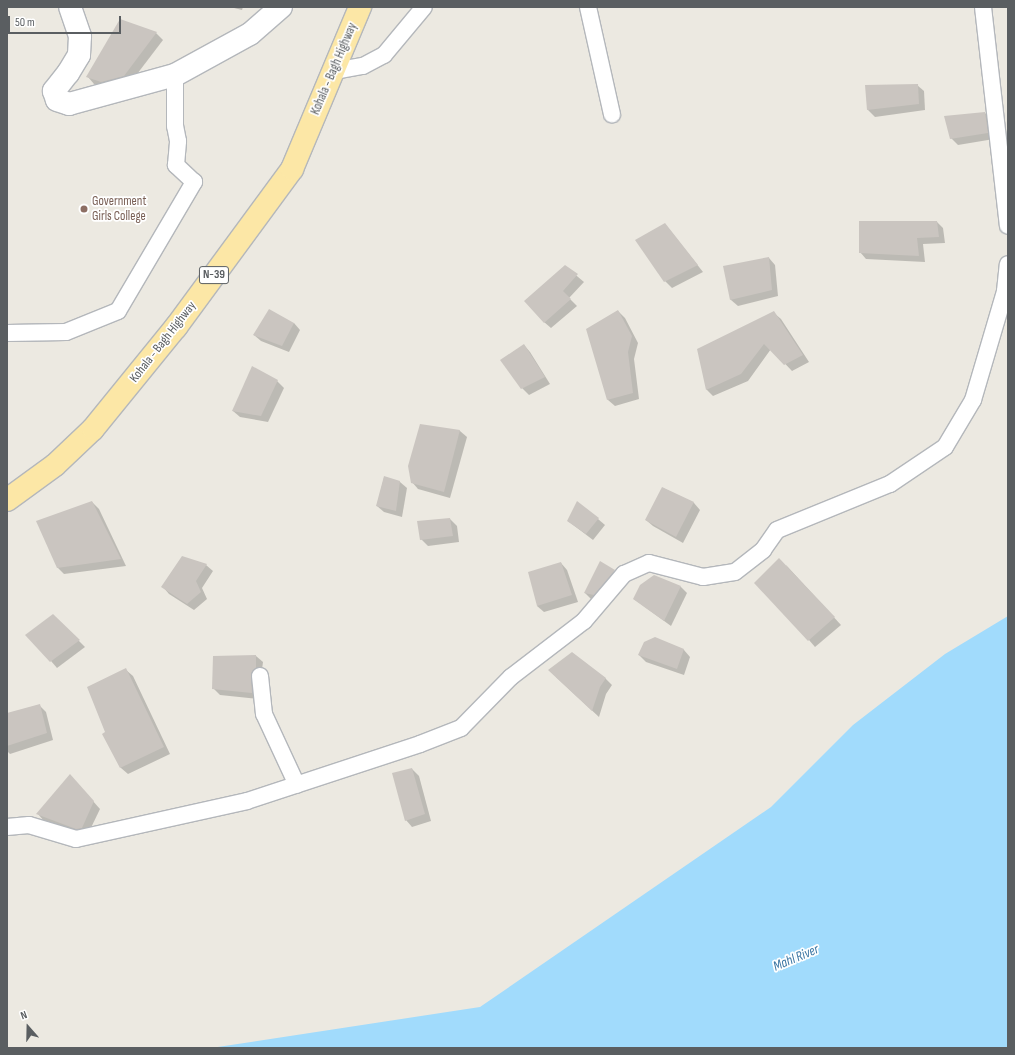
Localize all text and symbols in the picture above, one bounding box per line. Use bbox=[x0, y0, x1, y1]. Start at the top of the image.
scale bar bbox=[10, 8, 123, 34]
text: 50 m bbox=[15, 15, 35, 30]
street label: Kohala - Bagh Highway bbox=[308, 21, 360, 117]
place label: Government Girls College bbox=[92, 194, 146, 225]
marker: Government Girls College bbox=[79, 204, 89, 214]
road number: N-39 bbox=[198, 265, 230, 285]
street label: Kohala - Bagh Highway bbox=[127, 298, 199, 386]
water label: Mahl River bbox=[771, 941, 821, 975]
north arrow bbox=[8, 1007, 48, 1047]
text: N bbox=[19, 1008, 29, 1022]

